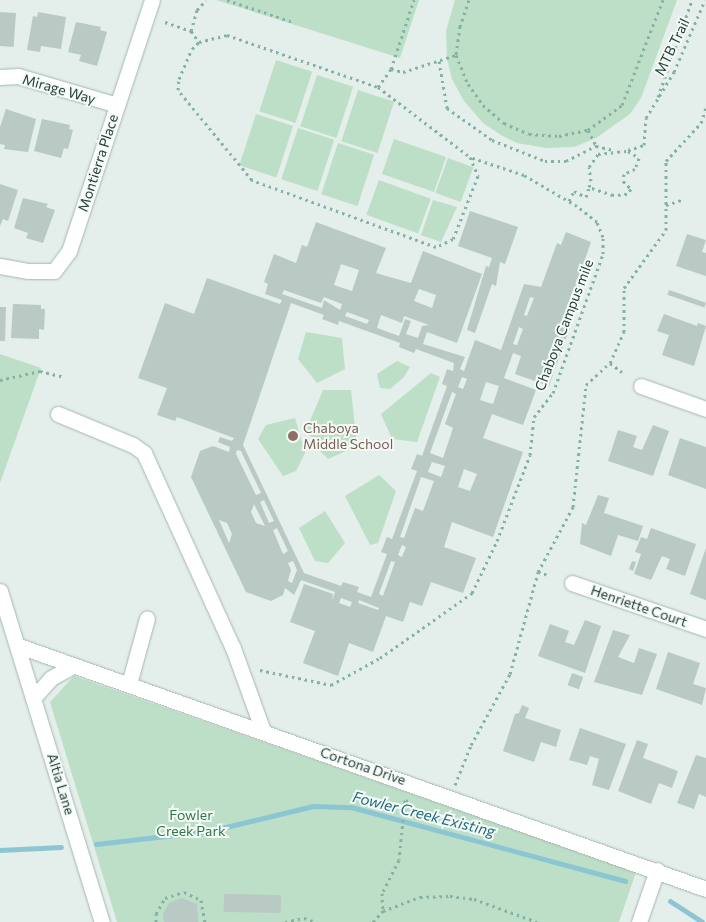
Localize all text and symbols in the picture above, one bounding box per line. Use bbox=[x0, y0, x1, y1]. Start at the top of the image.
street label: MTB Trail bbox=[651, 16, 693, 78]
street label: Mirage Way bbox=[21, 71, 97, 107]
street label: Montierra Place bbox=[74, 112, 122, 214]
street label: Chaboya Campus mile bbox=[531, 257, 597, 393]
place label: Chaboya Middle School bbox=[303, 420, 393, 452]
marker: Chaboya Middle School bbox=[287, 430, 299, 442]
street label: Henriette Court bbox=[589, 582, 689, 630]
street label: Cortona Drive bbox=[318, 744, 408, 788]
street label: Altia Lane bbox=[44, 751, 78, 817]
water label: Fowler Creek Existing bbox=[351, 788, 497, 840]
park label: Fowler Creek Park bbox=[156, 807, 226, 840]

